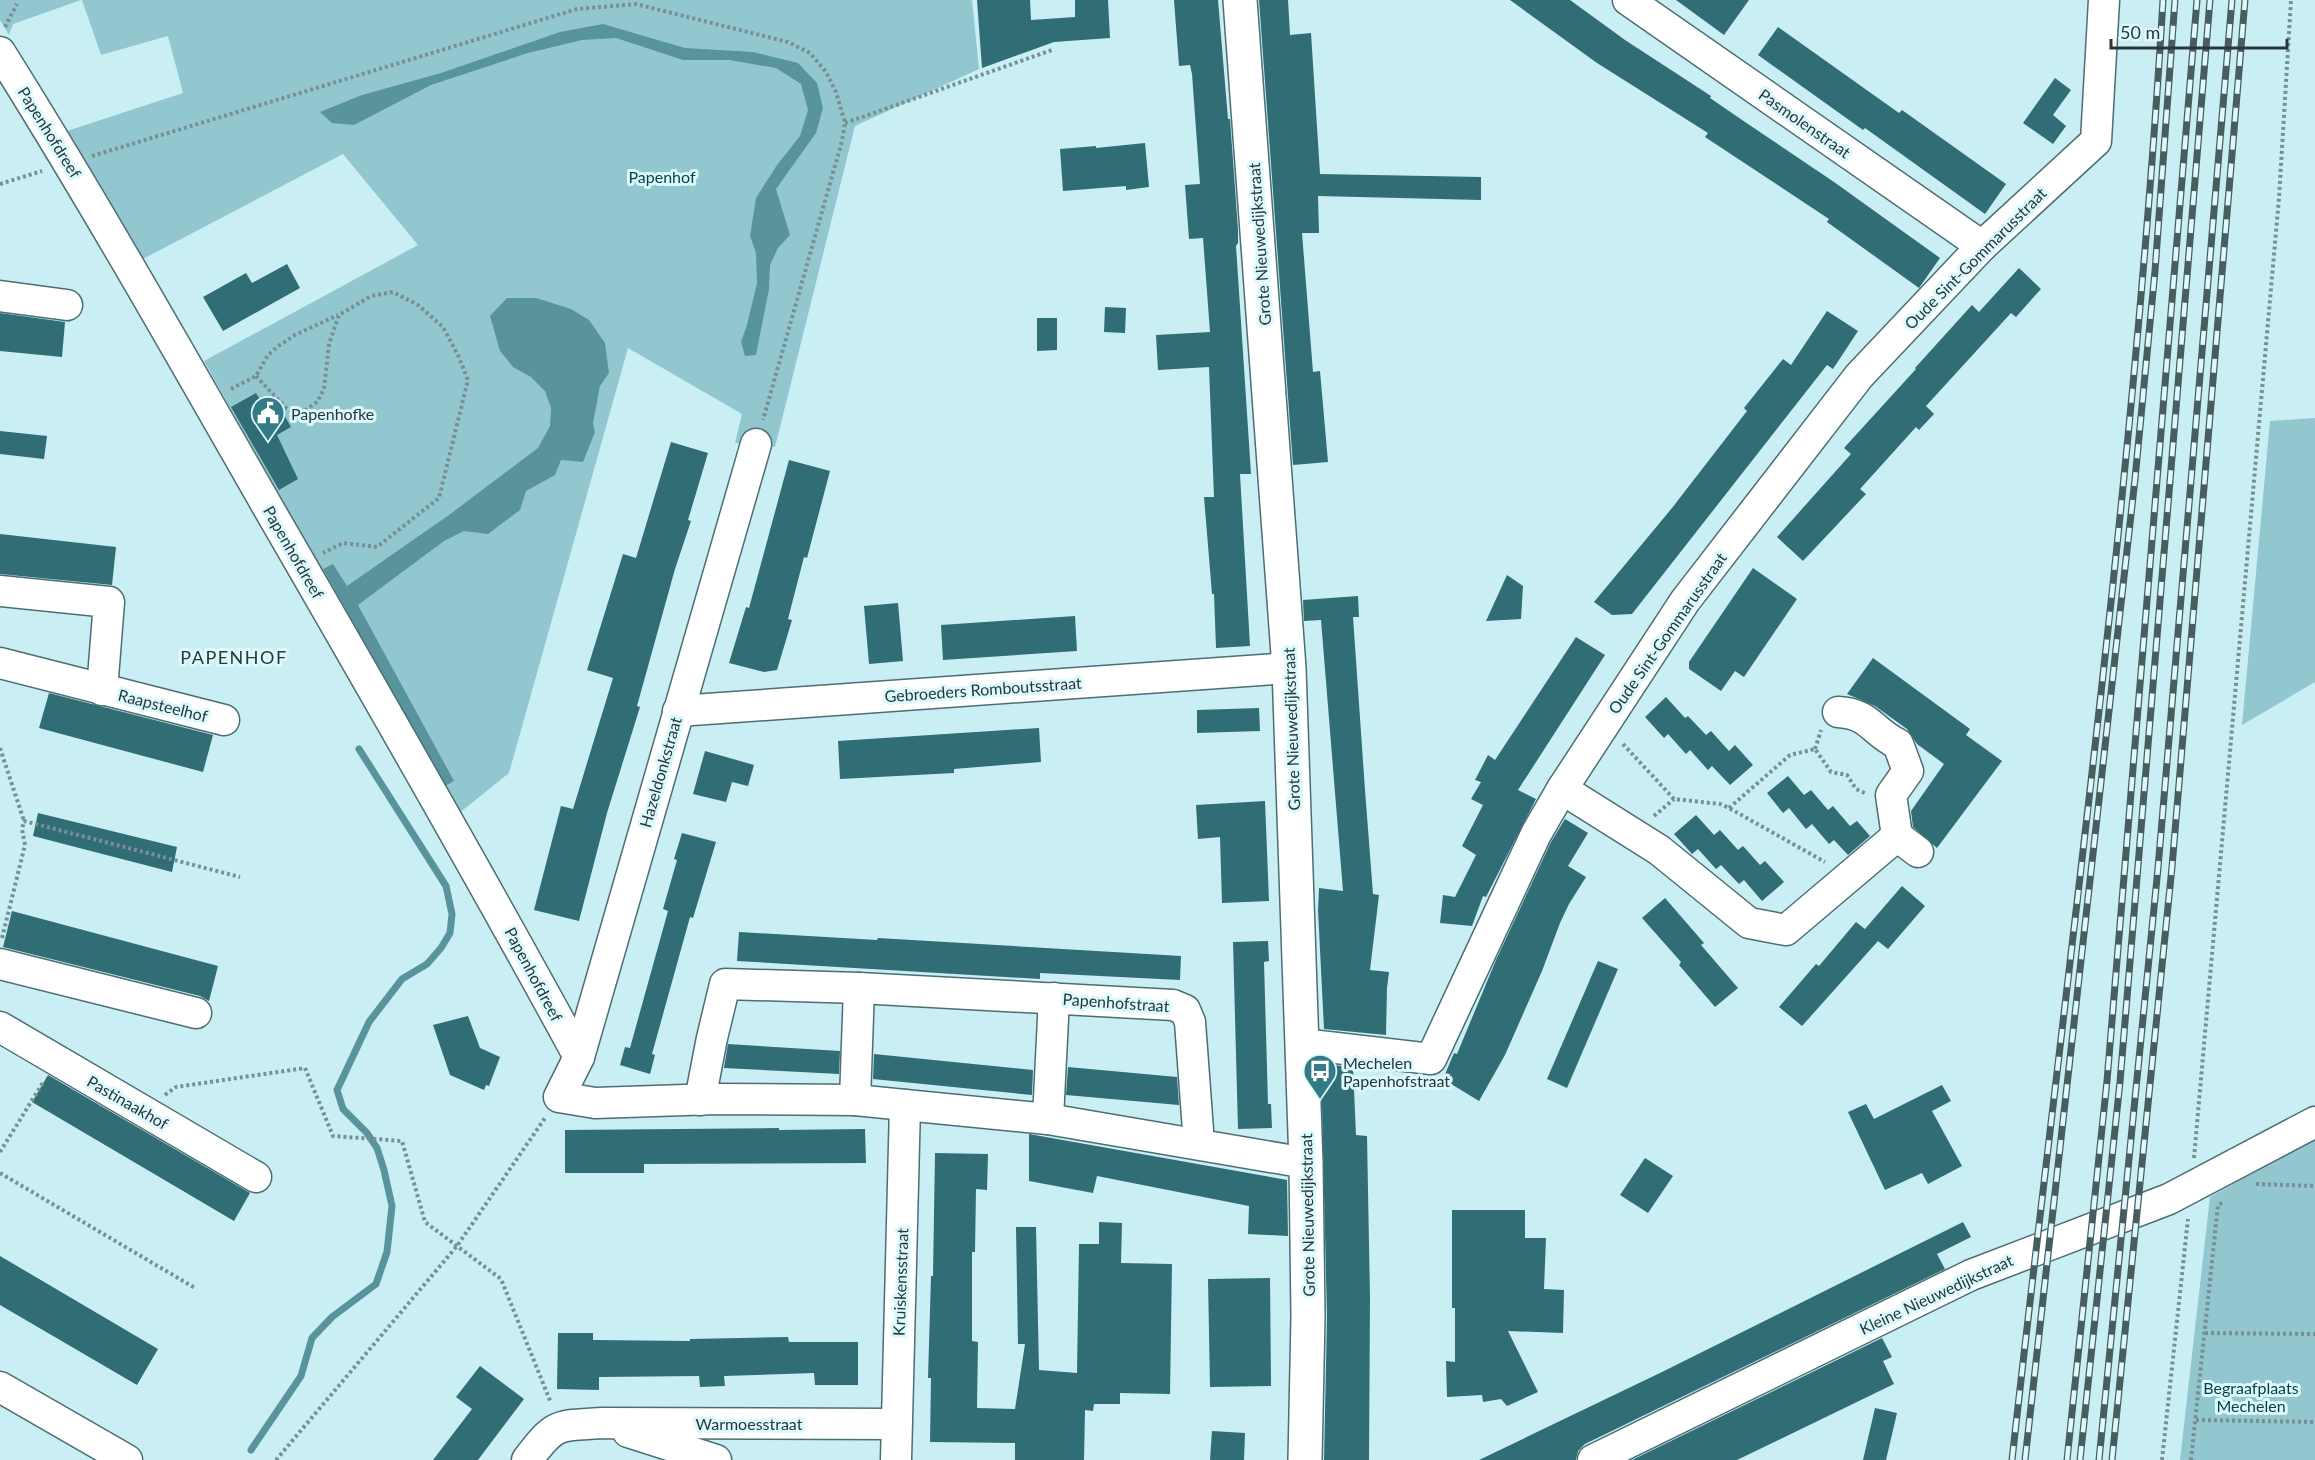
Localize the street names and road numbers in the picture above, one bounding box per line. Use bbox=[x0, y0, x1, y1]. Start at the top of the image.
street label: Papenhofdreef bbox=[14, 83, 86, 181]
street label: Pasmolenstraat bbox=[1756, 84, 1855, 162]
street label: Grote Nieuwedijkstraat bbox=[1244, 162, 1274, 326]
street label: Oude Sint-Gommarusstraat bbox=[1900, 183, 2050, 333]
street label: Papenhofdreef bbox=[260, 502, 328, 602]
street label: Oude Sint-Gommarusstraat bbox=[1604, 548, 1730, 717]
street label: Grote Nieuwedijkstraat bbox=[1279, 647, 1303, 811]
street label: Gebroeders Romboutsstraat bbox=[884, 673, 1082, 705]
street label: Raapsteelhof bbox=[116, 685, 210, 725]
street label: Hazeldonkstraat bbox=[635, 714, 685, 830]
street label: Papenhofdreef bbox=[501, 924, 567, 1025]
street label: Papenhofstraat bbox=[1062, 989, 1170, 1015]
street label: Pastinaakhof bbox=[84, 1071, 172, 1133]
street label: Grote Nieuwedijkstraat bbox=[1296, 1133, 1318, 1297]
street label: Kruiskensstraat bbox=[889, 1227, 911, 1336]
street label: Kleine Nieuwedijkstraat bbox=[1856, 1250, 2016, 1338]
street label: Warmoesstraat bbox=[696, 1414, 803, 1433]

